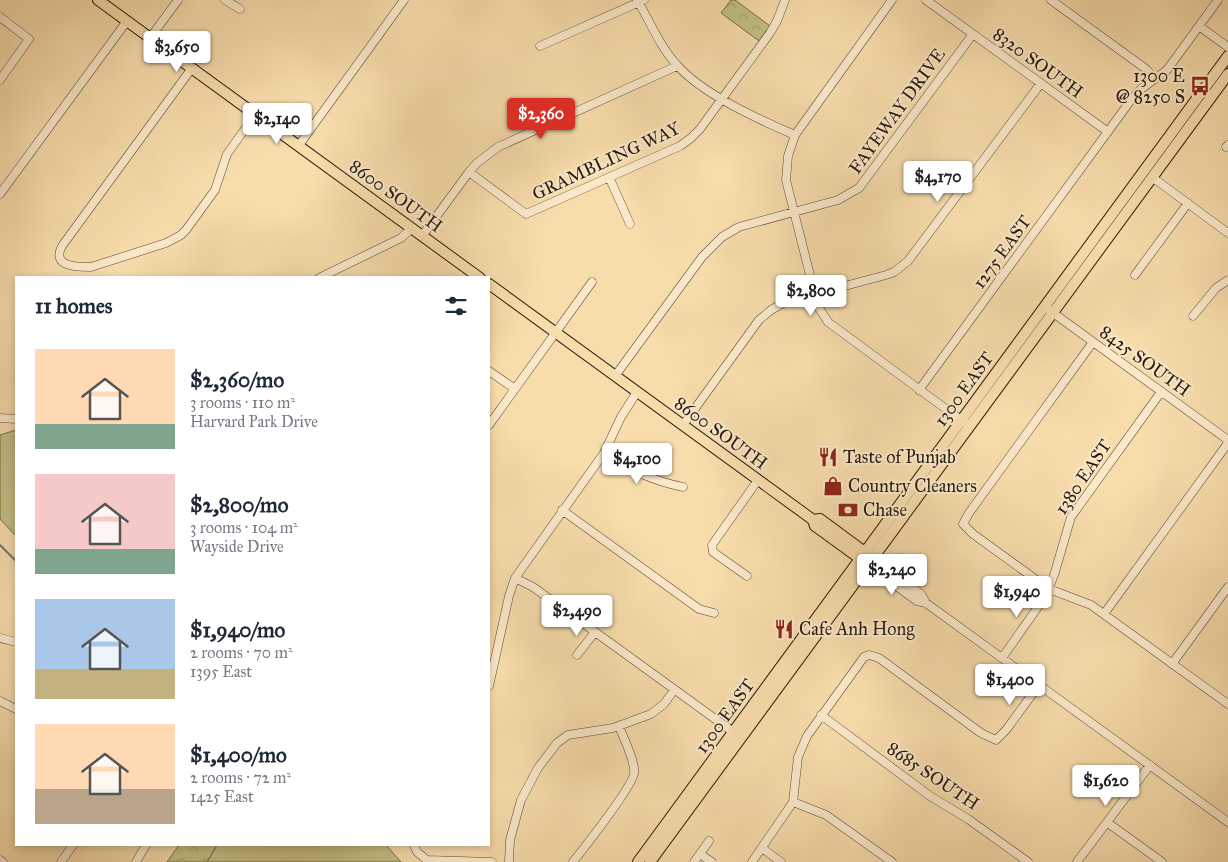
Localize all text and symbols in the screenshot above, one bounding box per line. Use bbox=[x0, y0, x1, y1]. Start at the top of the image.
street label: 8320 SOUTH bbox=[989, 23, 1087, 103]
pin: $3,650 bbox=[136, 30, 218, 73]
text: $3,650 bbox=[154, 37, 200, 56]
street label: FAYEWAY DRIVE bbox=[844, 44, 950, 178]
place label: 1300 E @ 8250 S bbox=[1116, 65, 1185, 108]
bus stop icon: 1300 E @ 8250 S bbox=[1189, 75, 1211, 97]
pin: $2,360 bbox=[500, 98, 582, 140]
pin: $2,140 bbox=[236, 102, 318, 145]
text: $2,360 bbox=[518, 104, 564, 123]
text: $2,140 bbox=[254, 109, 300, 128]
street label: GRAMBLING WAY bbox=[528, 117, 684, 205]
street label: 8600 SOUTH bbox=[345, 155, 447, 237]
pin: $4,170 bbox=[897, 160, 979, 203]
text: $4,170 bbox=[914, 167, 962, 186]
street label: 1275 EAST bbox=[968, 211, 1036, 293]
pin: $2,800 bbox=[770, 274, 852, 317]
text: $2,800 bbox=[786, 281, 836, 300]
icon: filters bbox=[442, 292, 470, 320]
text: 11 homes bbox=[35, 293, 112, 319]
street label: 8425 SOUTH bbox=[1095, 321, 1195, 401]
street label: 1300 EAST bbox=[930, 347, 998, 431]
text: $2,360/mo bbox=[190, 367, 284, 393]
icon: home bbox=[75, 369, 135, 429]
street label: 8600 SOUTH bbox=[670, 392, 772, 474]
text: 3 rooms · 110 m² bbox=[190, 393, 295, 412]
text: Harvard Park Drive bbox=[190, 412, 318, 431]
street label: 1380 EAST bbox=[1050, 435, 1116, 519]
pin: $4,100 bbox=[596, 442, 678, 485]
restaurant icon: Taste of Punjab bbox=[817, 446, 839, 468]
place label: Taste of Punjab bbox=[843, 446, 956, 468]
text: $4,100 bbox=[613, 449, 661, 468]
shop icon: Country Cleaners bbox=[822, 475, 844, 497]
place label: Country Cleaners bbox=[848, 475, 977, 497]
text: $2,800/mo bbox=[190, 492, 288, 518]
icon: home bbox=[75, 494, 135, 554]
bank icon: Chase bbox=[837, 499, 859, 521]
place label: Chase bbox=[863, 499, 907, 521]
text: 3 rooms · 104 m² bbox=[190, 518, 298, 537]
text: Wayside Drive bbox=[190, 537, 284, 556]
pin: $2,240 bbox=[851, 554, 933, 596]
text: $2,240 bbox=[868, 560, 916, 579]
pin: $1,940 bbox=[976, 576, 1058, 618]
text: $1,940 bbox=[994, 582, 1040, 601]
pin: $2,490 bbox=[536, 594, 618, 637]
text: $2,490 bbox=[552, 601, 602, 620]
text: $1,940/mo bbox=[190, 617, 285, 643]
restaurant icon: Cafe Anh Hong bbox=[773, 618, 795, 640]
place label: Cafe Anh Hong bbox=[799, 618, 915, 641]
icon: home bbox=[75, 619, 135, 679]
text: 2 rooms · 70 m² bbox=[190, 643, 293, 662]
text: 1395 East bbox=[190, 662, 252, 681]
pin: $1,400 bbox=[969, 664, 1051, 706]
text: $1,400 bbox=[986, 670, 1034, 689]
street label: 1300 EAST bbox=[691, 674, 759, 758]
street label: 8685 SOUTH bbox=[883, 737, 983, 815]
text: $1,400/mo bbox=[190, 742, 287, 768]
icon: home bbox=[75, 744, 135, 804]
pin: $1,620 bbox=[1065, 764, 1147, 807]
text: 2 rooms · 72 m² bbox=[190, 768, 291, 787]
text: $1,620 bbox=[1083, 771, 1129, 790]
text: 1425 East bbox=[190, 787, 254, 806]

